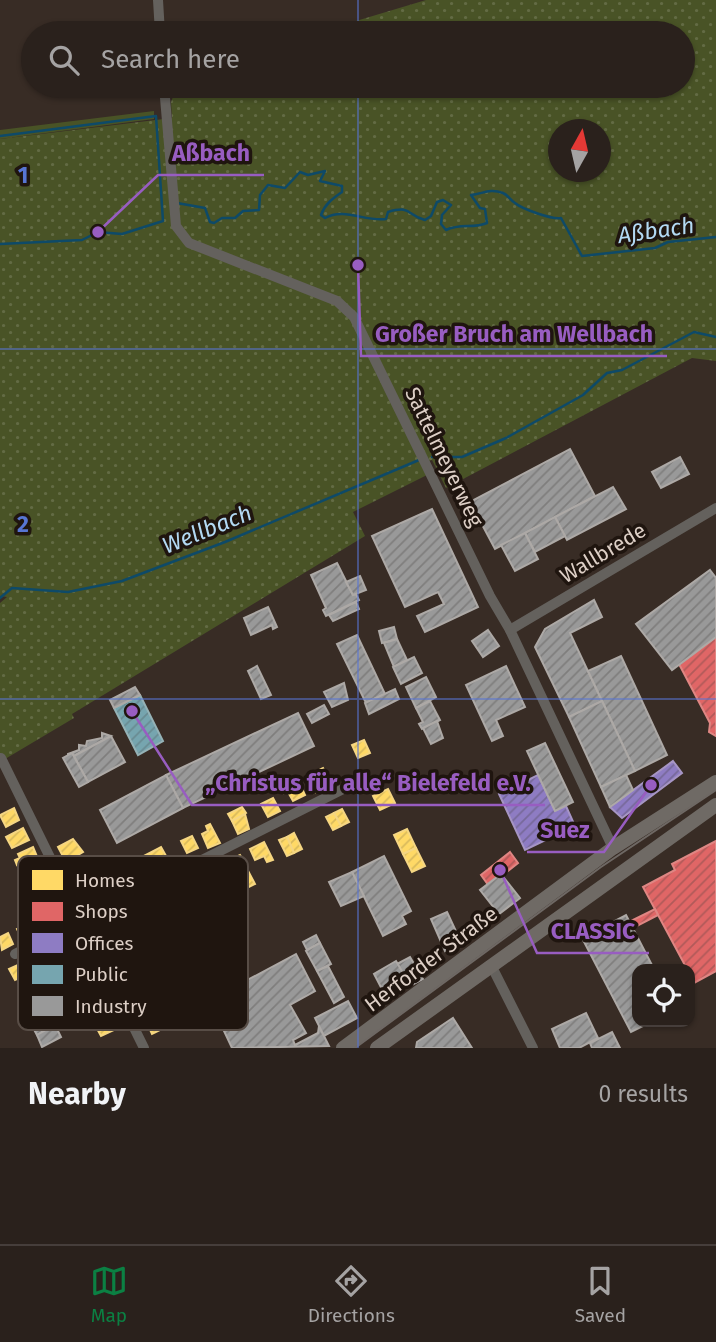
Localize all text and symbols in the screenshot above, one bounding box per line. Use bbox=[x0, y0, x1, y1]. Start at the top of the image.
search box bbox=[21, 21, 695, 98]
icon: search bbox=[45, 41, 83, 79]
text: Search here bbox=[101, 44, 240, 75]
north arrow bbox=[548, 119, 611, 182]
callout: Aßbach bbox=[158, 131, 264, 175]
text: Aßbach bbox=[171, 139, 250, 167]
text: 1 bbox=[18, 161, 28, 189]
water label: Aßbach bbox=[615, 211, 696, 249]
callout: Großer Bruch am Wellbach bbox=[361, 312, 667, 356]
text: Großer Bruch am Wellbach bbox=[375, 320, 653, 348]
street label: Sattelmeyerweg bbox=[399, 383, 489, 531]
water label: Wellbach bbox=[158, 498, 256, 560]
text: 2 bbox=[17, 510, 29, 538]
street label: Wallbrede bbox=[555, 517, 651, 589]
callout: „Christus für alle“ Bielefeld e.V. bbox=[192, 761, 545, 805]
text: „Christus für alle“ Bielefeld e.V. bbox=[205, 769, 531, 797]
callout: Suez bbox=[527, 808, 604, 852]
text: Suez bbox=[540, 816, 590, 844]
legend bbox=[18, 856, 248, 1030]
text: Homes bbox=[75, 869, 135, 892]
text: Shops bbox=[75, 900, 128, 923]
street label: Herforder Straße bbox=[359, 901, 503, 1017]
callout: CLASSIC bbox=[537, 909, 649, 953]
text: CLASSIC bbox=[551, 917, 636, 945]
text: Offices bbox=[75, 932, 133, 955]
text: Public bbox=[75, 963, 128, 986]
map controls bbox=[632, 964, 695, 1027]
button: locate bbox=[632, 964, 695, 1027]
text: Industry bbox=[75, 995, 147, 1018]
text: Nearby bbox=[28, 1076, 126, 1112]
text: 0 results bbox=[598, 1080, 688, 1108]
tab: Map bbox=[90, 1262, 128, 1327]
tab: Directions bbox=[308, 1262, 395, 1327]
tab: Saved bbox=[575, 1262, 626, 1327]

